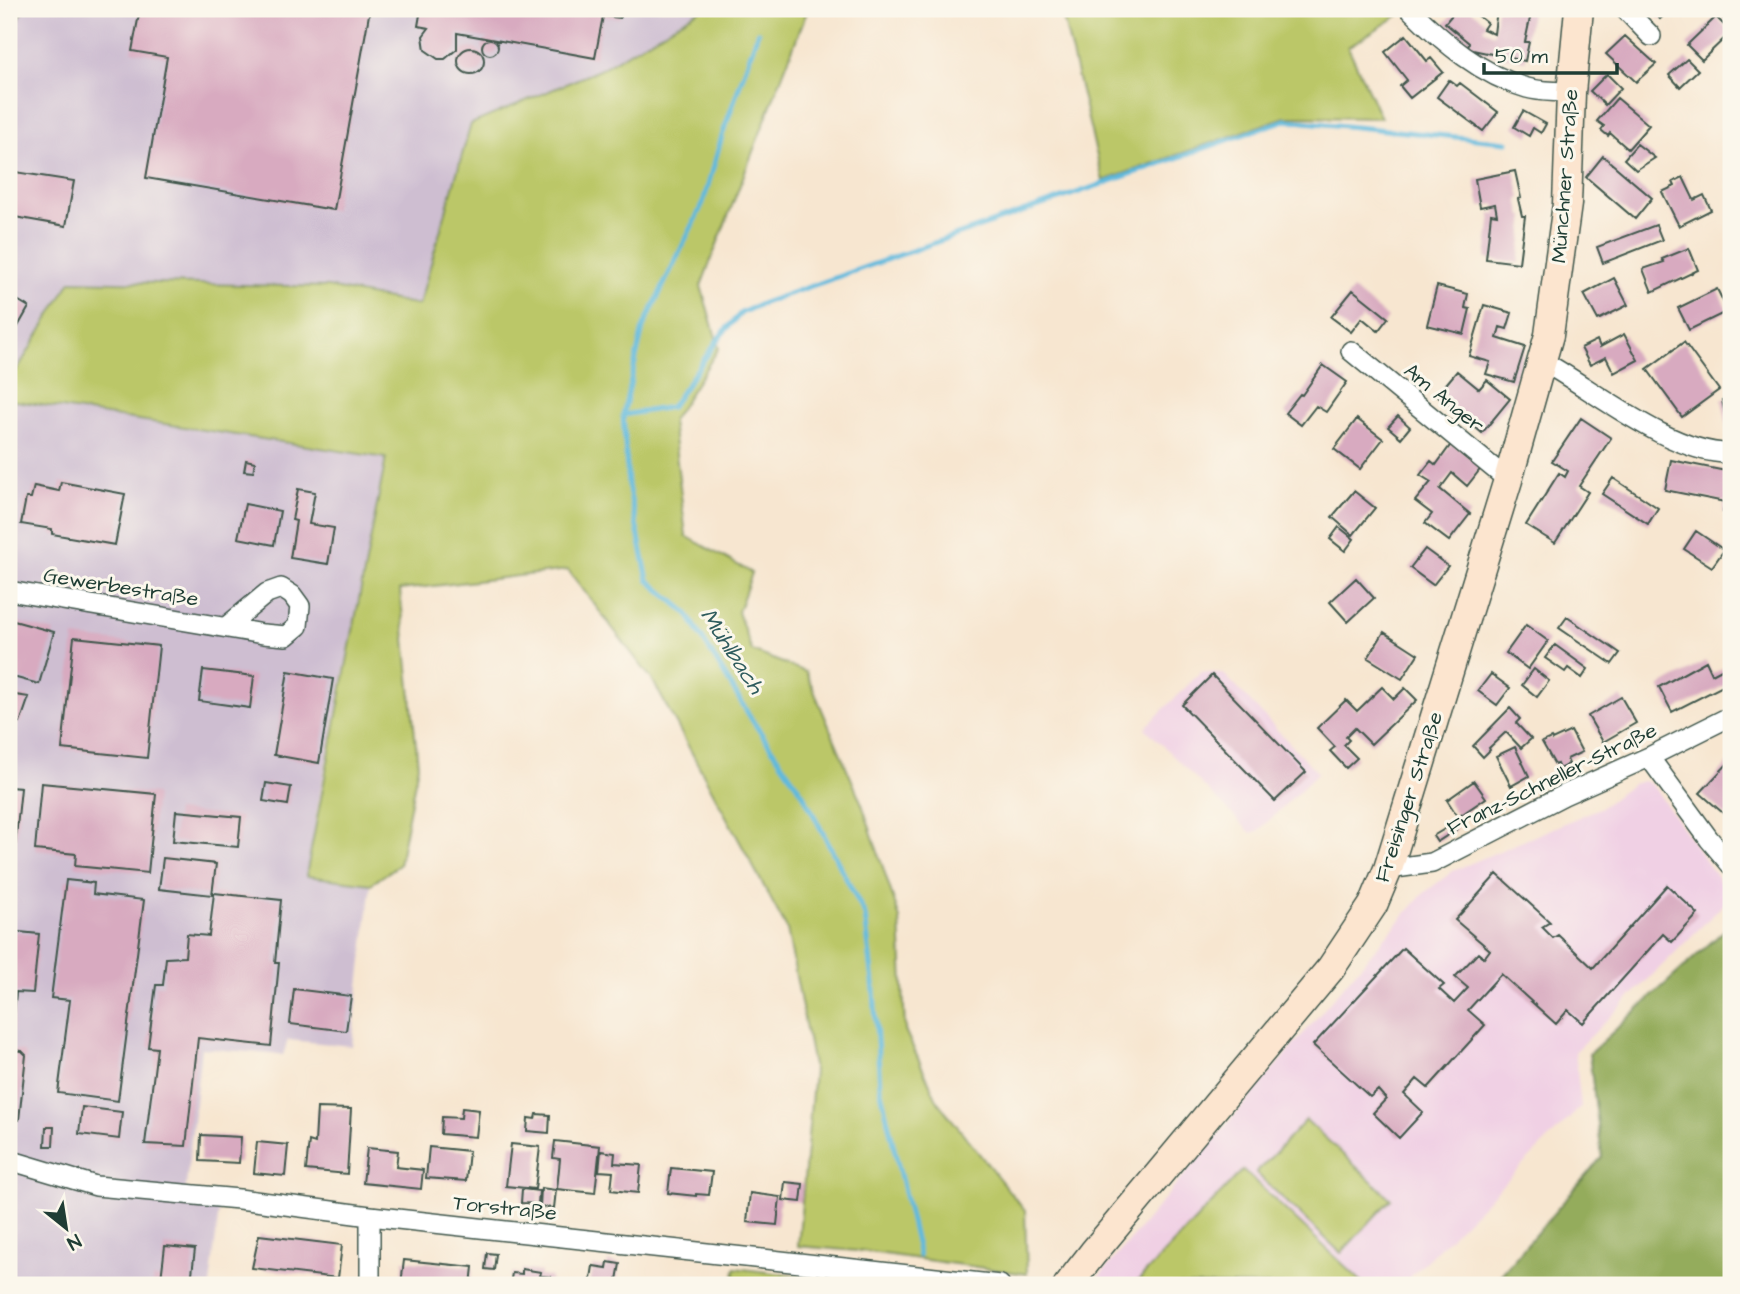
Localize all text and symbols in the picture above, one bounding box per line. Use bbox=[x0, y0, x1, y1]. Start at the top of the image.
scale bar bbox=[1484, 32, 1618, 76]
text: 50 m bbox=[1495, 42, 1549, 71]
street label: Münchner Straße bbox=[1544, 88, 1586, 264]
street label: Am Anger bbox=[1396, 357, 1491, 441]
street label: Gewerbestraße bbox=[41, 560, 201, 614]
water label: Mühlbach bbox=[692, 602, 773, 701]
street label: Freisinger Straße bbox=[1368, 708, 1452, 887]
street label: Franz-Schneller-Straße bbox=[1442, 716, 1662, 842]
street label: Torstraße bbox=[452, 1188, 558, 1228]
north arrow bbox=[32, 1192, 102, 1262]
text: N bbox=[62, 1227, 86, 1256]

